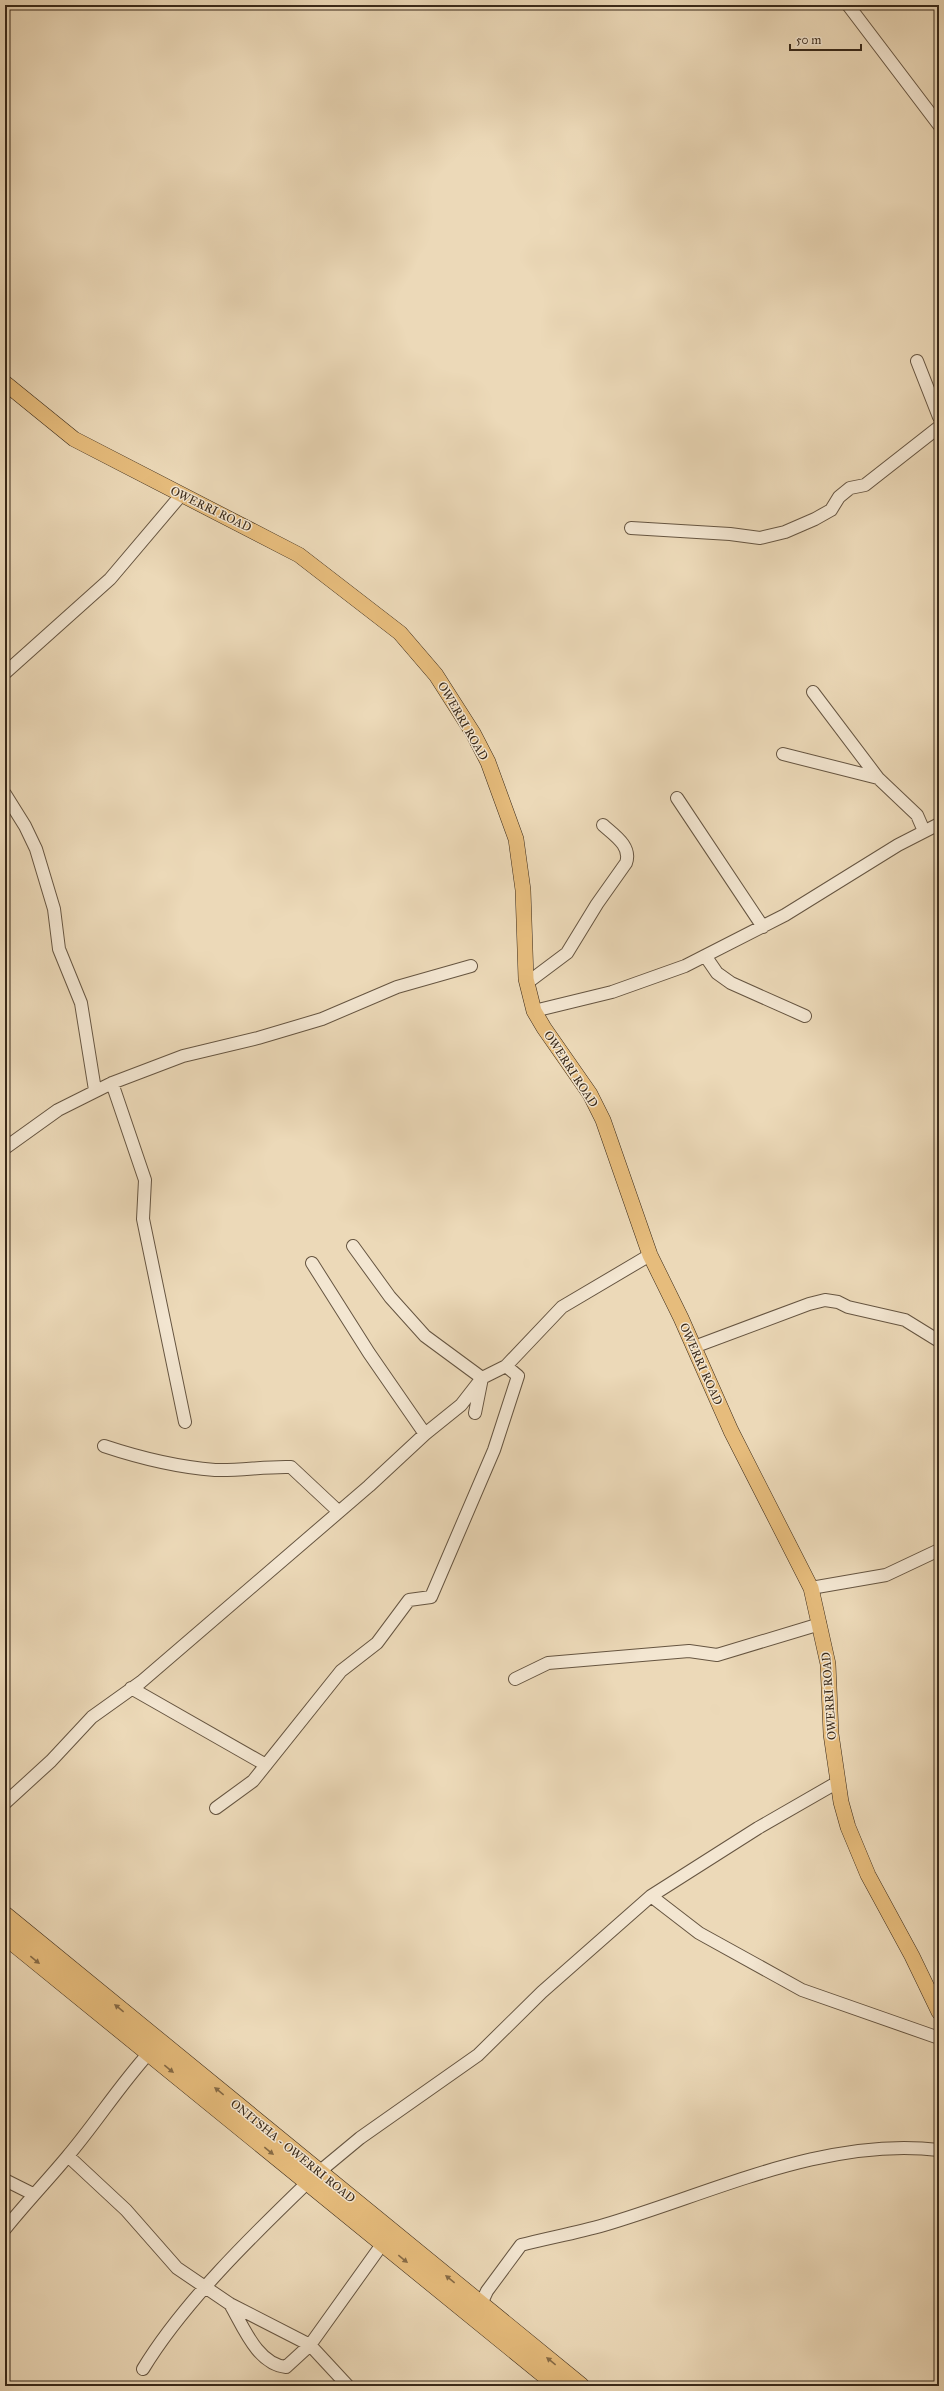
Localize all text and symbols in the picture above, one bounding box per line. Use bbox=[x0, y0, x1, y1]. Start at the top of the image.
scale bar bbox=[790, 26, 861, 52]
text: 50 m bbox=[796, 33, 821, 47]
street label: OWERRI ROAD bbox=[168, 483, 254, 535]
street label: OWERRI ROAD bbox=[435, 679, 491, 763]
street label: OWERRI ROAD bbox=[541, 1028, 601, 1110]
street label: OWERRI ROAD bbox=[677, 1321, 725, 1407]
street label: OWERRI ROAD bbox=[819, 1651, 839, 1741]
one-way arrow bbox=[30, 1956, 41, 1965]
one-way arrow bbox=[113, 2004, 124, 2013]
one-way arrow bbox=[163, 2064, 174, 2073]
one-way arrow bbox=[214, 2086, 225, 2095]
street label: ONITSHA - OWERRI ROAD bbox=[228, 2096, 358, 2206]
one-way arrow bbox=[264, 2146, 275, 2155]
one-way arrow bbox=[397, 2255, 408, 2264]
one-way arrow bbox=[445, 2275, 456, 2284]
one-way arrow bbox=[545, 2357, 556, 2366]

